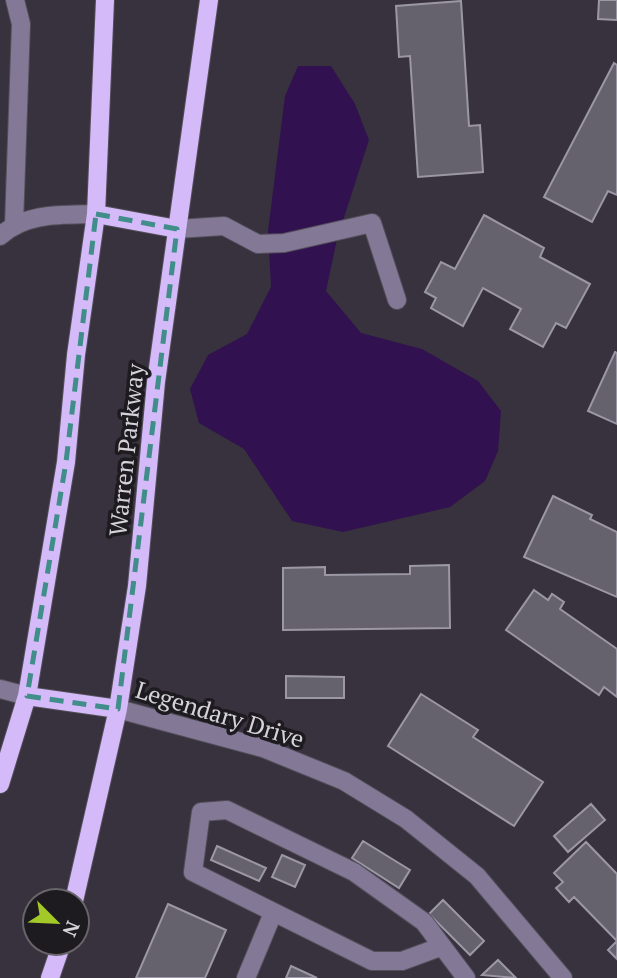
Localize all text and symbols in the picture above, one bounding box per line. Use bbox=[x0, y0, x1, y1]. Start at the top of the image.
street label: Warren Parkway bbox=[101, 361, 151, 538]
street label: Legendary Drive bbox=[132, 673, 308, 755]
north arrow bbox=[21, 887, 91, 957]
text: N bbox=[57, 917, 86, 941]

